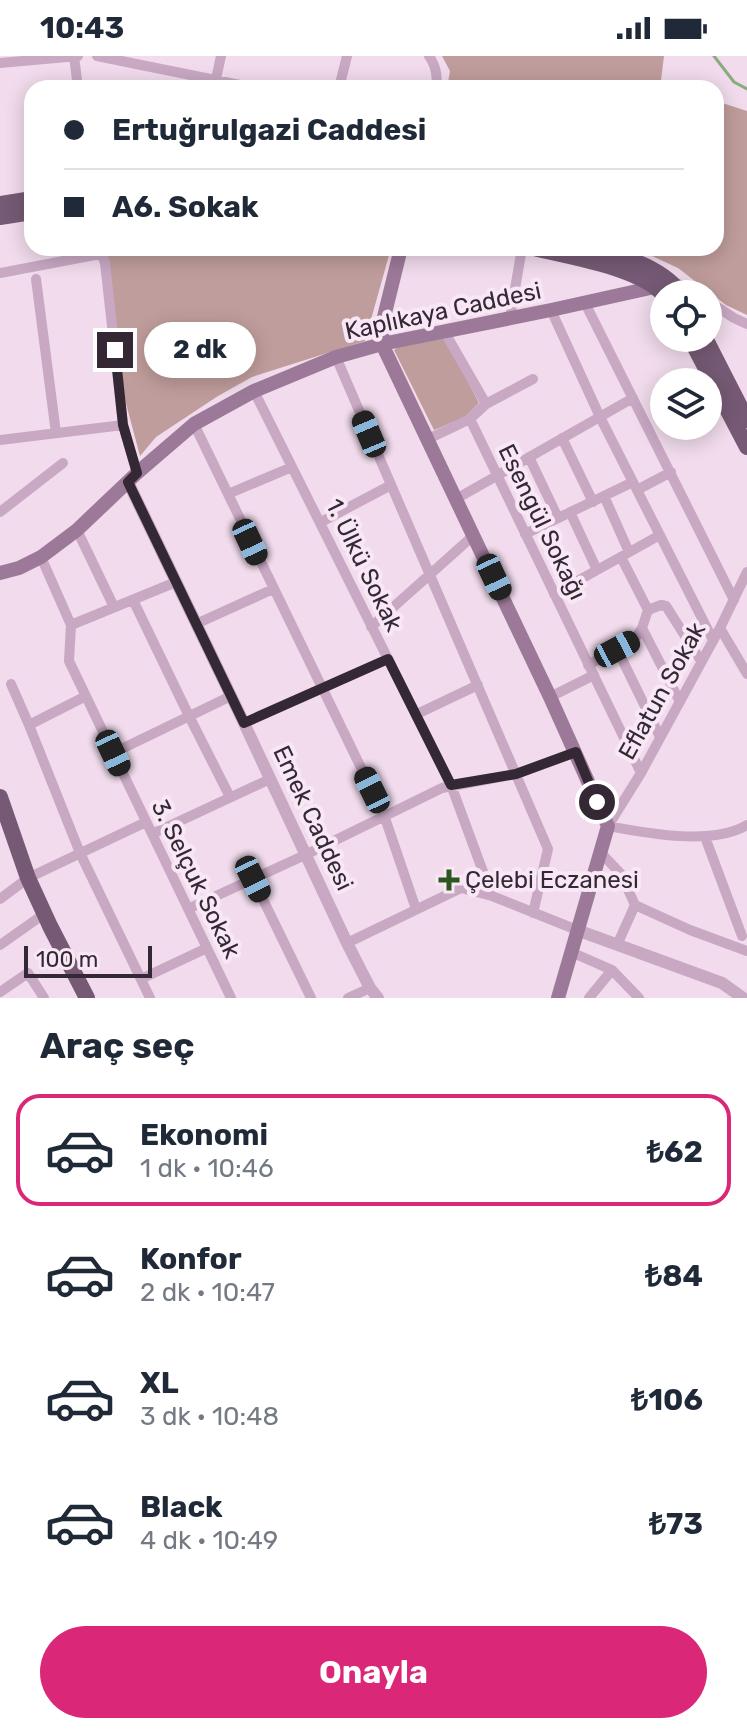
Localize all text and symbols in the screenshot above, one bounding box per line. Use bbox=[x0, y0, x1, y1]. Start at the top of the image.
text: 10:43 bbox=[40, 10, 124, 46]
text: Ertuğrulgazi Caddesi bbox=[112, 112, 426, 148]
text: A6. Sokak bbox=[112, 189, 259, 225]
street label: Kaplıkaya Caddesi bbox=[342, 277, 544, 345]
map controls bbox=[650, 280, 722, 440]
button: locate bbox=[650, 280, 722, 352]
callout: 2 dk bbox=[143, 322, 255, 378]
route end bbox=[97, 332, 133, 368]
text: 2 dk bbox=[173, 334, 227, 365]
button: layers bbox=[650, 368, 722, 440]
car bbox=[349, 407, 389, 461]
street label: Esengül Sokağı bbox=[492, 440, 592, 604]
street label: 1. Ülkü Sokak bbox=[320, 494, 408, 636]
car bbox=[229, 515, 271, 569]
car bbox=[473, 550, 515, 604]
street label: Eflatun Sokak bbox=[613, 617, 712, 765]
car bbox=[590, 627, 644, 671]
car bbox=[92, 726, 134, 780]
street label: Emek Caddesi bbox=[267, 741, 359, 895]
car bbox=[351, 763, 393, 817]
route start bbox=[579, 784, 615, 820]
street label: 3. Selçuk Sokak bbox=[146, 795, 247, 963]
car bbox=[232, 852, 274, 906]
place label: Çelebi Eczanesi bbox=[465, 866, 639, 894]
marker: Çelebi Eczanesi bbox=[440, 871, 458, 889]
scale bar bbox=[24, 942, 152, 978]
text: 100 m bbox=[36, 946, 98, 973]
text: Araç seç bbox=[40, 1024, 195, 1067]
icon: car bbox=[44, 1114, 116, 1186]
text: Ekonomi bbox=[140, 1117, 268, 1153]
text: ₺62 bbox=[647, 1134, 703, 1170]
text: 1 dk · 10:46 bbox=[140, 1153, 274, 1184]
icon: car bbox=[44, 1238, 116, 1310]
text: Konfor bbox=[140, 1241, 242, 1277]
text: ₺84 bbox=[645, 1258, 703, 1294]
text: 2 dk · 10:47 bbox=[140, 1277, 275, 1308]
icon: car bbox=[44, 1362, 116, 1434]
text: XL bbox=[140, 1365, 179, 1401]
text: ₺106 bbox=[631, 1382, 703, 1418]
text: 3 dk · 10:48 bbox=[140, 1401, 279, 1432]
icon: car bbox=[44, 1486, 116, 1558]
text: Black bbox=[140, 1489, 223, 1525]
text: ₺73 bbox=[649, 1506, 703, 1542]
text: 4 dk · 10:49 bbox=[140, 1525, 278, 1556]
button: Onayla bbox=[40, 1626, 707, 1718]

